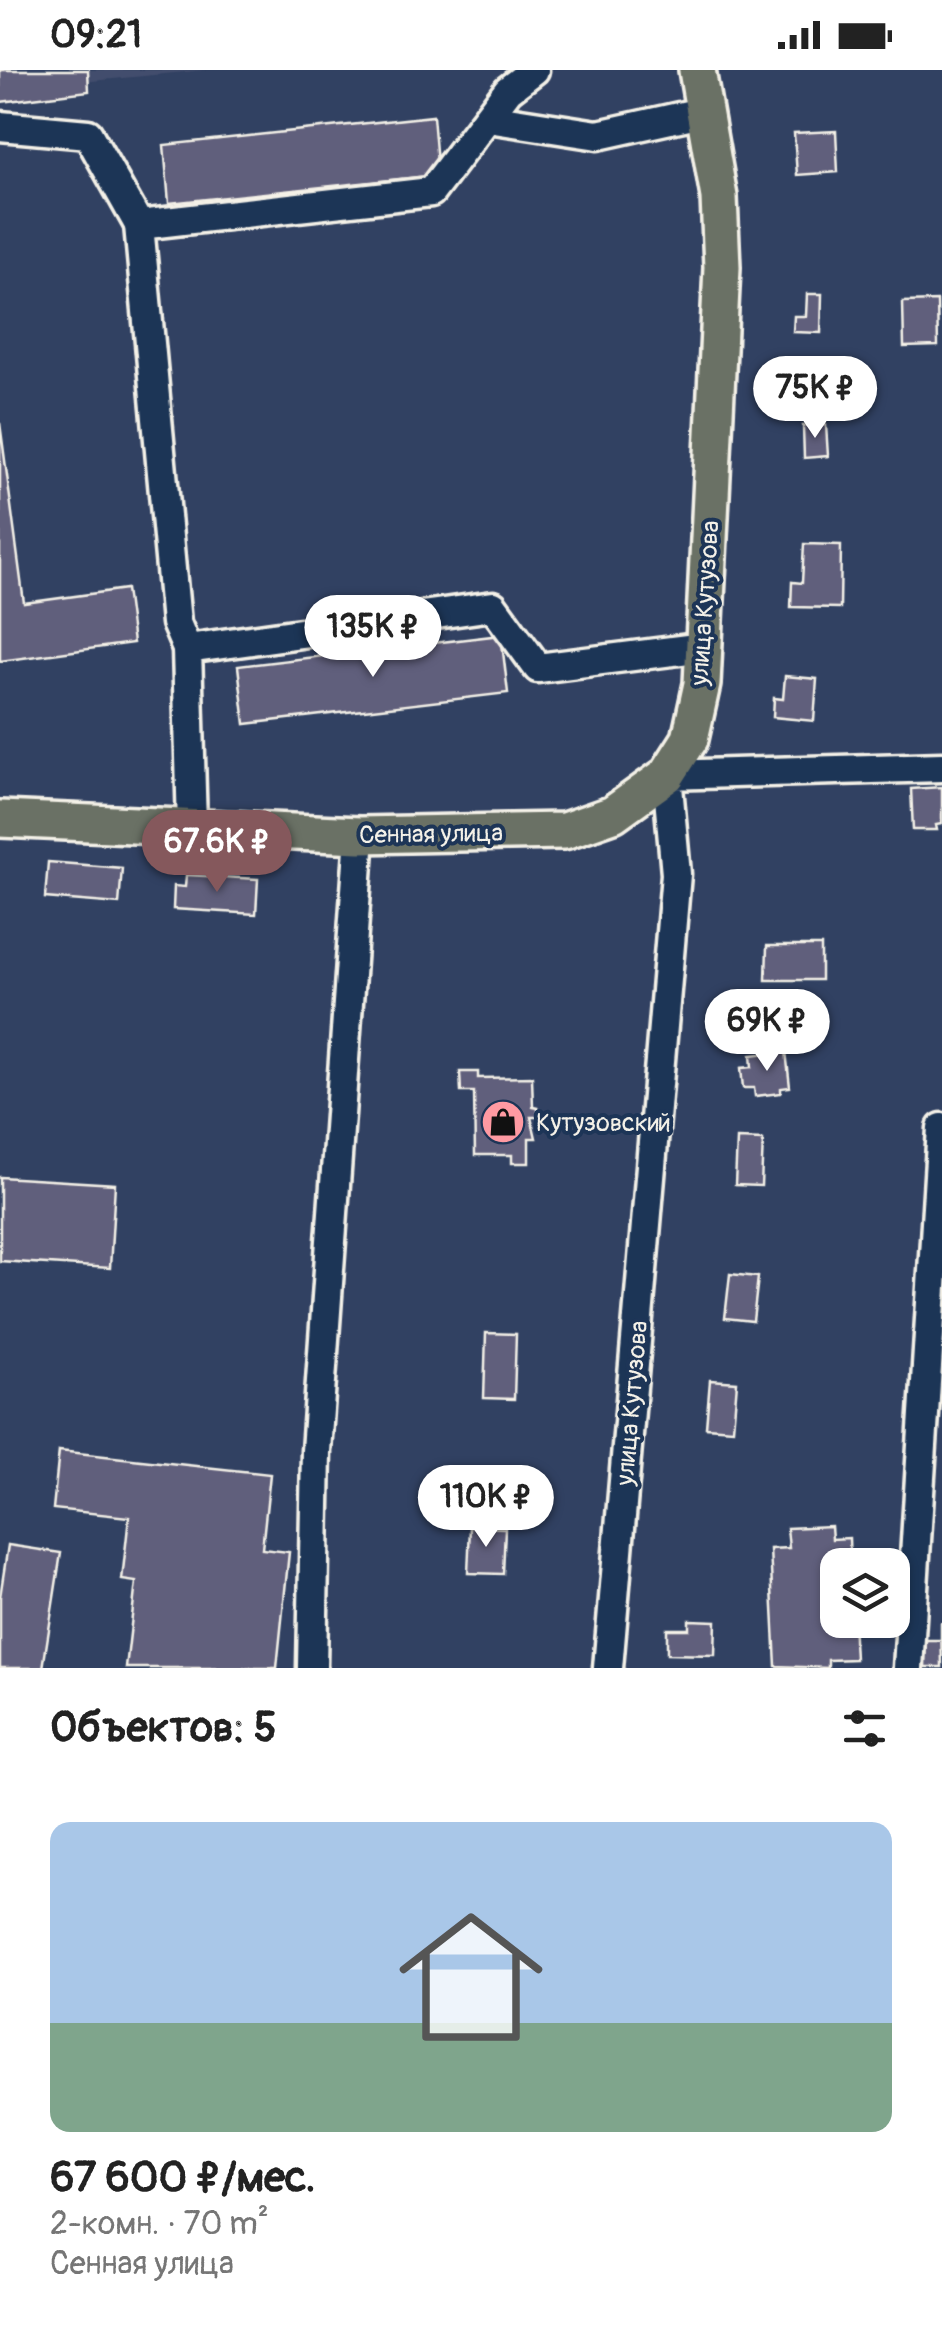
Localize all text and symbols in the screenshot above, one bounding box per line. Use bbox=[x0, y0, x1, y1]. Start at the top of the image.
text: 09:21 bbox=[50, 11, 142, 59]
pin: 75K ₽ bbox=[745, 356, 885, 441]
text: 75K ₽ bbox=[775, 368, 855, 408]
street label: улица Кутузова bbox=[684, 520, 727, 688]
pin: 135K ₽ bbox=[292, 595, 454, 680]
text: 135K ₽ bbox=[326, 607, 420, 647]
pin: 67.6K ₽ bbox=[125, 810, 309, 895]
street label: Сенная улица bbox=[359, 818, 503, 851]
text: 67.6K ₽ bbox=[164, 822, 270, 862]
pin: 69K ₽ bbox=[697, 989, 837, 1074]
text: 69K ₽ bbox=[727, 1001, 807, 1041]
shop icon: Кутузовский bbox=[480, 1099, 526, 1145]
place label: Кутузовский bbox=[536, 1108, 671, 1139]
street label: улица Кутузова bbox=[610, 1319, 655, 1488]
pin: 110K ₽ bbox=[405, 1465, 567, 1550]
text: 110K ₽ bbox=[440, 1477, 532, 1517]
map controls bbox=[820, 1548, 910, 1638]
button: layers bbox=[820, 1548, 910, 1638]
icon: filters bbox=[837, 1701, 892, 1756]
text: Объектов: 5 bbox=[50, 1702, 277, 1754]
icon: home bbox=[381, 1887, 561, 2067]
text: 67 600 ₽/мес. bbox=[50, 2152, 315, 2204]
text: 2-комн. · 70 m² bbox=[50, 2204, 269, 2244]
text: Сенная улица bbox=[50, 2244, 234, 2284]

